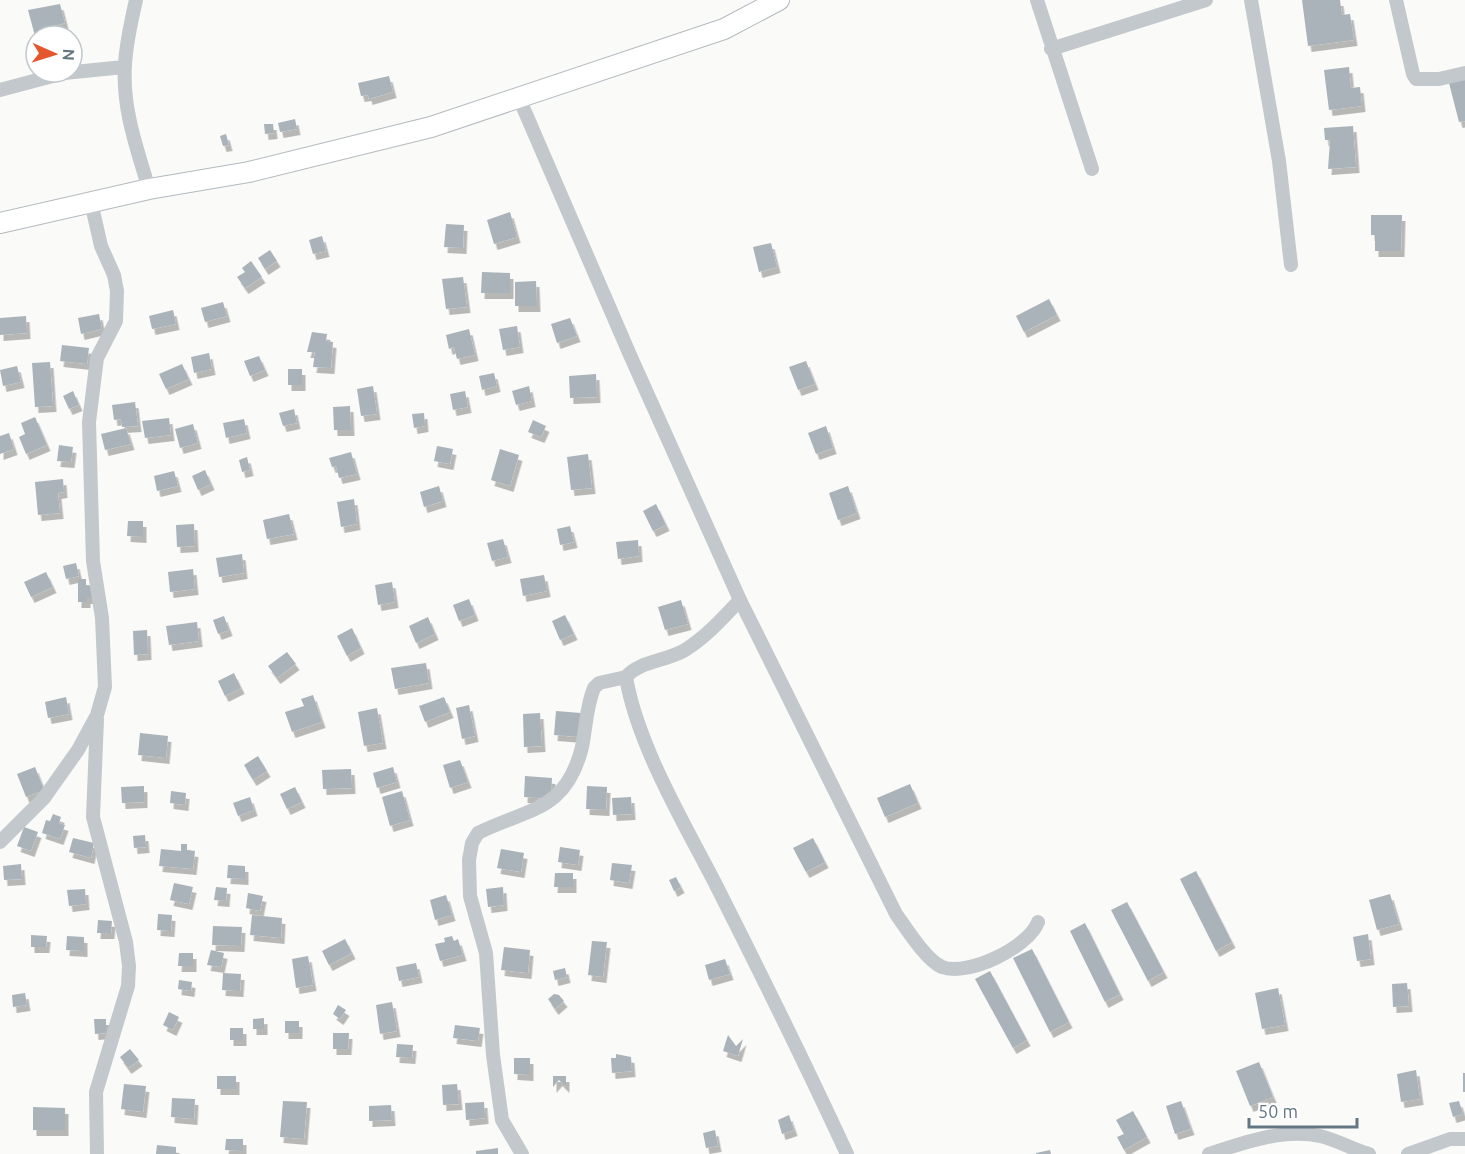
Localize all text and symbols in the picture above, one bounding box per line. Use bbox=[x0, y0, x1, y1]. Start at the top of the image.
north arrow bbox=[24, 24, 84, 84]
text: N bbox=[60, 48, 78, 61]
scale bar bbox=[1249, 1091, 1357, 1129]
text: 50 m bbox=[1258, 1101, 1298, 1121]

